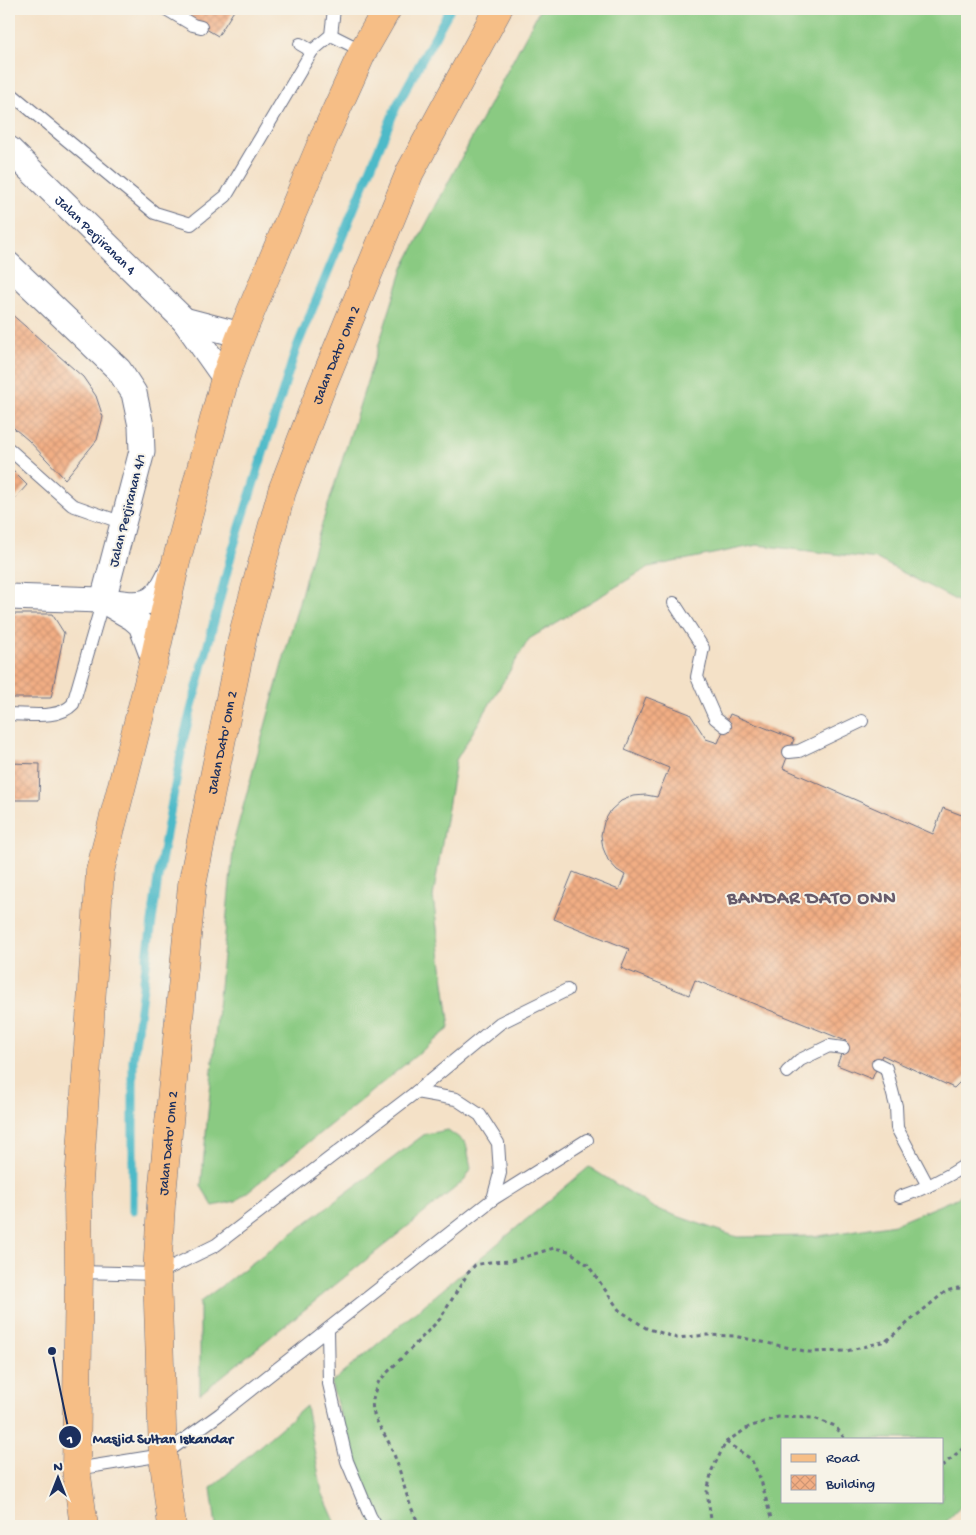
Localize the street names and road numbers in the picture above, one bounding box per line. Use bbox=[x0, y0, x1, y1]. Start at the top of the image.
street label: Jalan Perjiranan 4 bbox=[50, 193, 139, 280]
street label: Jalan Dato' Onn 2 bbox=[310, 304, 365, 407]
street label: Jalan Perjiranan 4/1 bbox=[106, 452, 151, 569]
street label: Jalan Dato' Onn 2 bbox=[205, 690, 242, 796]
street label: Jalan Dato' Onn 2 bbox=[156, 1090, 183, 1196]

